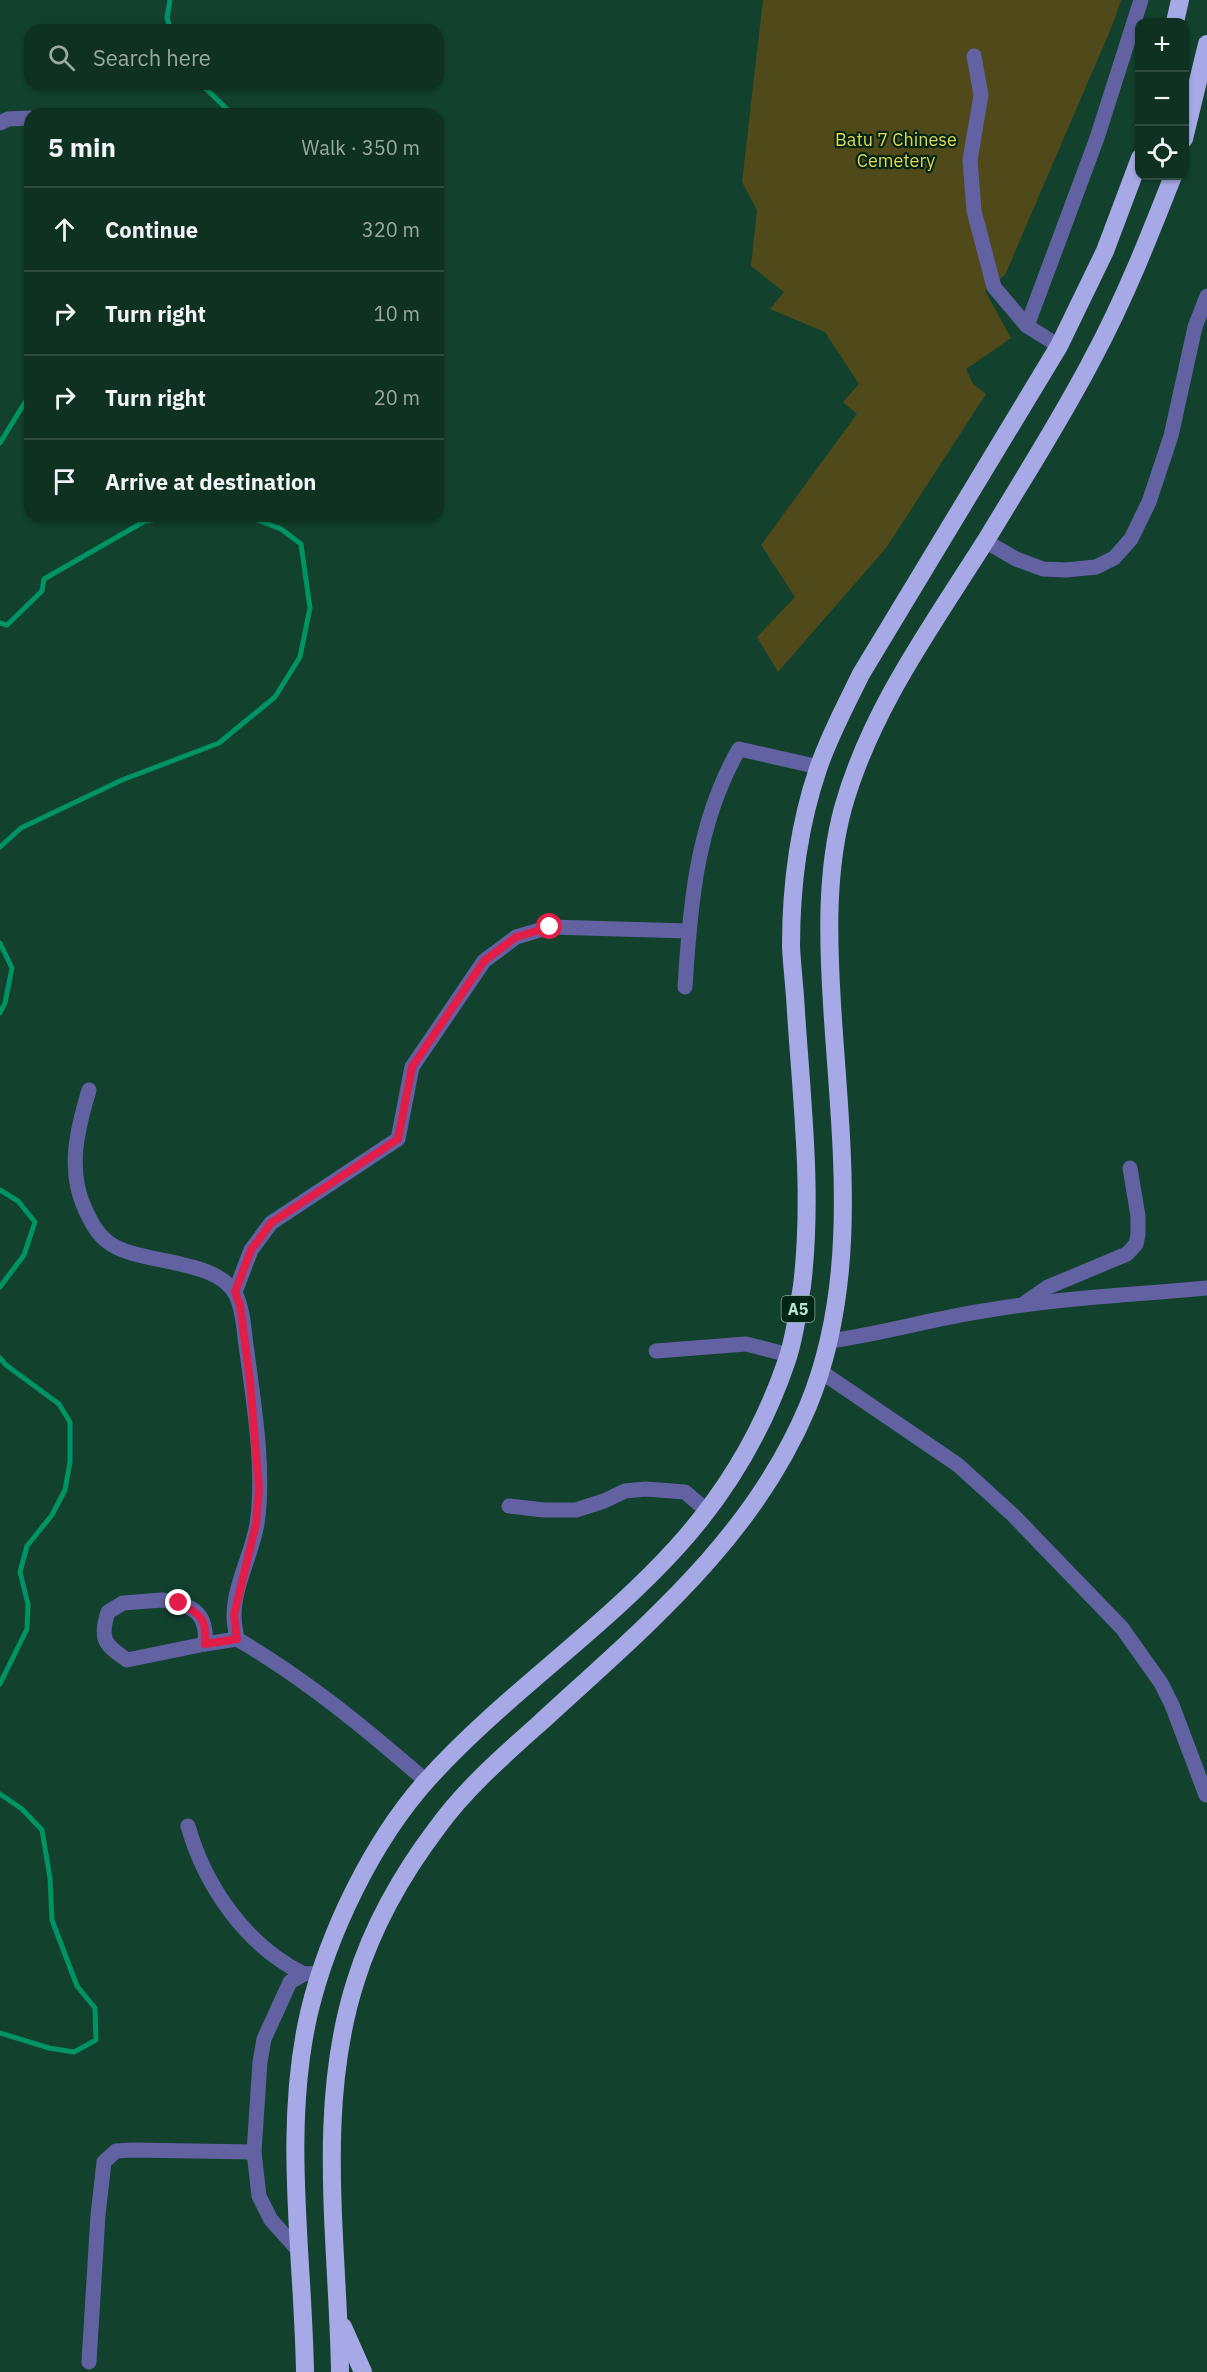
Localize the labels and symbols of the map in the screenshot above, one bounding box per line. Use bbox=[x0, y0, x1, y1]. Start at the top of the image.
park label: Batu 7 Chinese Cemetery bbox=[835, 128, 957, 172]
route start bbox=[536, 913, 562, 939]
road number: A5 bbox=[782, 1296, 814, 1322]
route end bbox=[165, 1589, 191, 1615]

